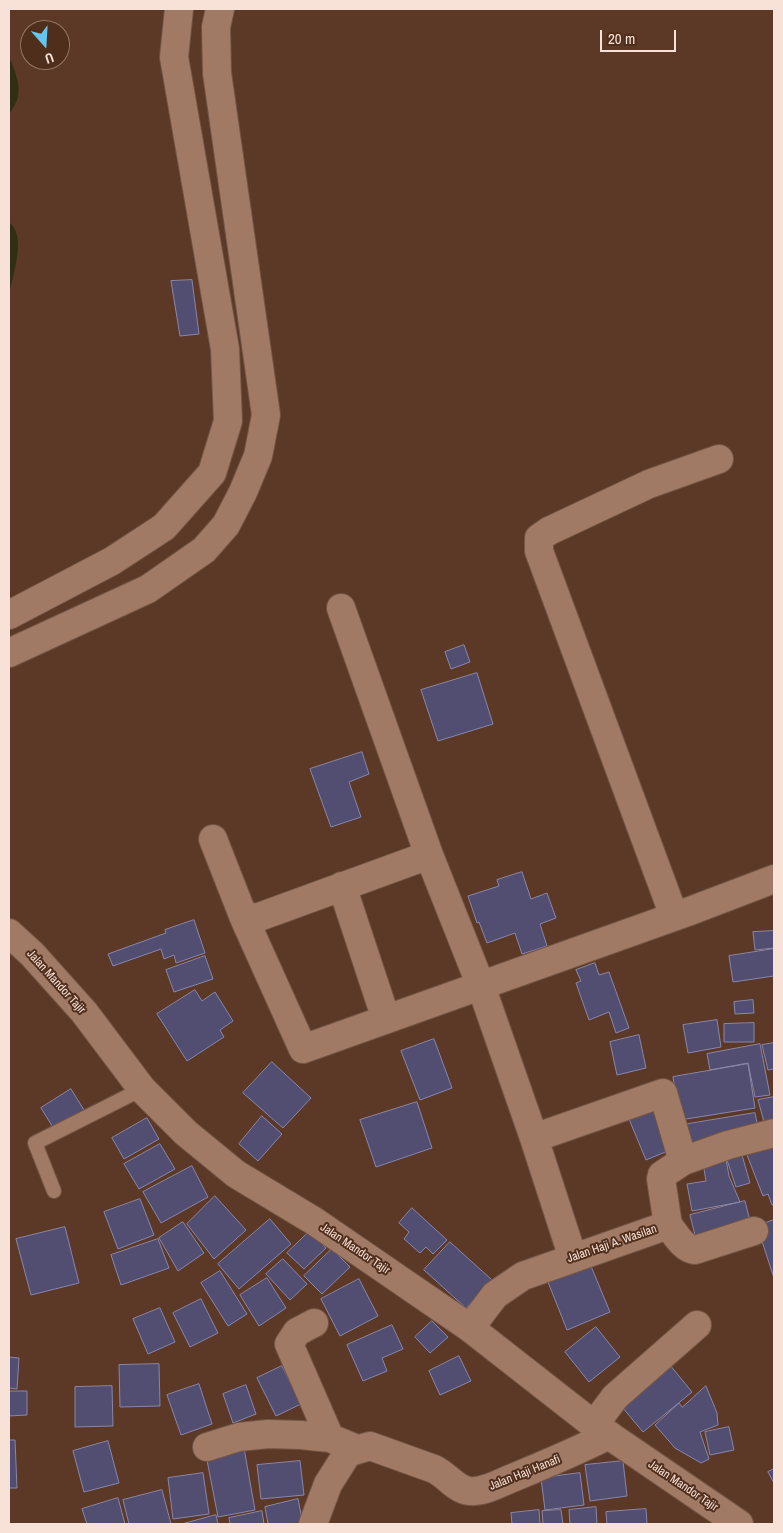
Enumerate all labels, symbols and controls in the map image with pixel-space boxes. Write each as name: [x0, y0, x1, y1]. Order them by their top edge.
north arrow: [20, 20, 70, 70]
scale bar: [603, 20, 679, 52]
text: 20 m: [608, 28, 635, 49]
text: U: [43, 48, 56, 68]
street label: Jalan Mandor Tajir: [24, 947, 88, 1017]
street label: Jalan Mandor Tajir: [317, 1220, 393, 1278]
street label: Jalan Haji A. Wasilan: [565, 1222, 659, 1266]
street label: Jalan Haji Hanafi: [487, 1452, 563, 1494]
street label: Jalan Mandor Tajir: [645, 1457, 721, 1515]

